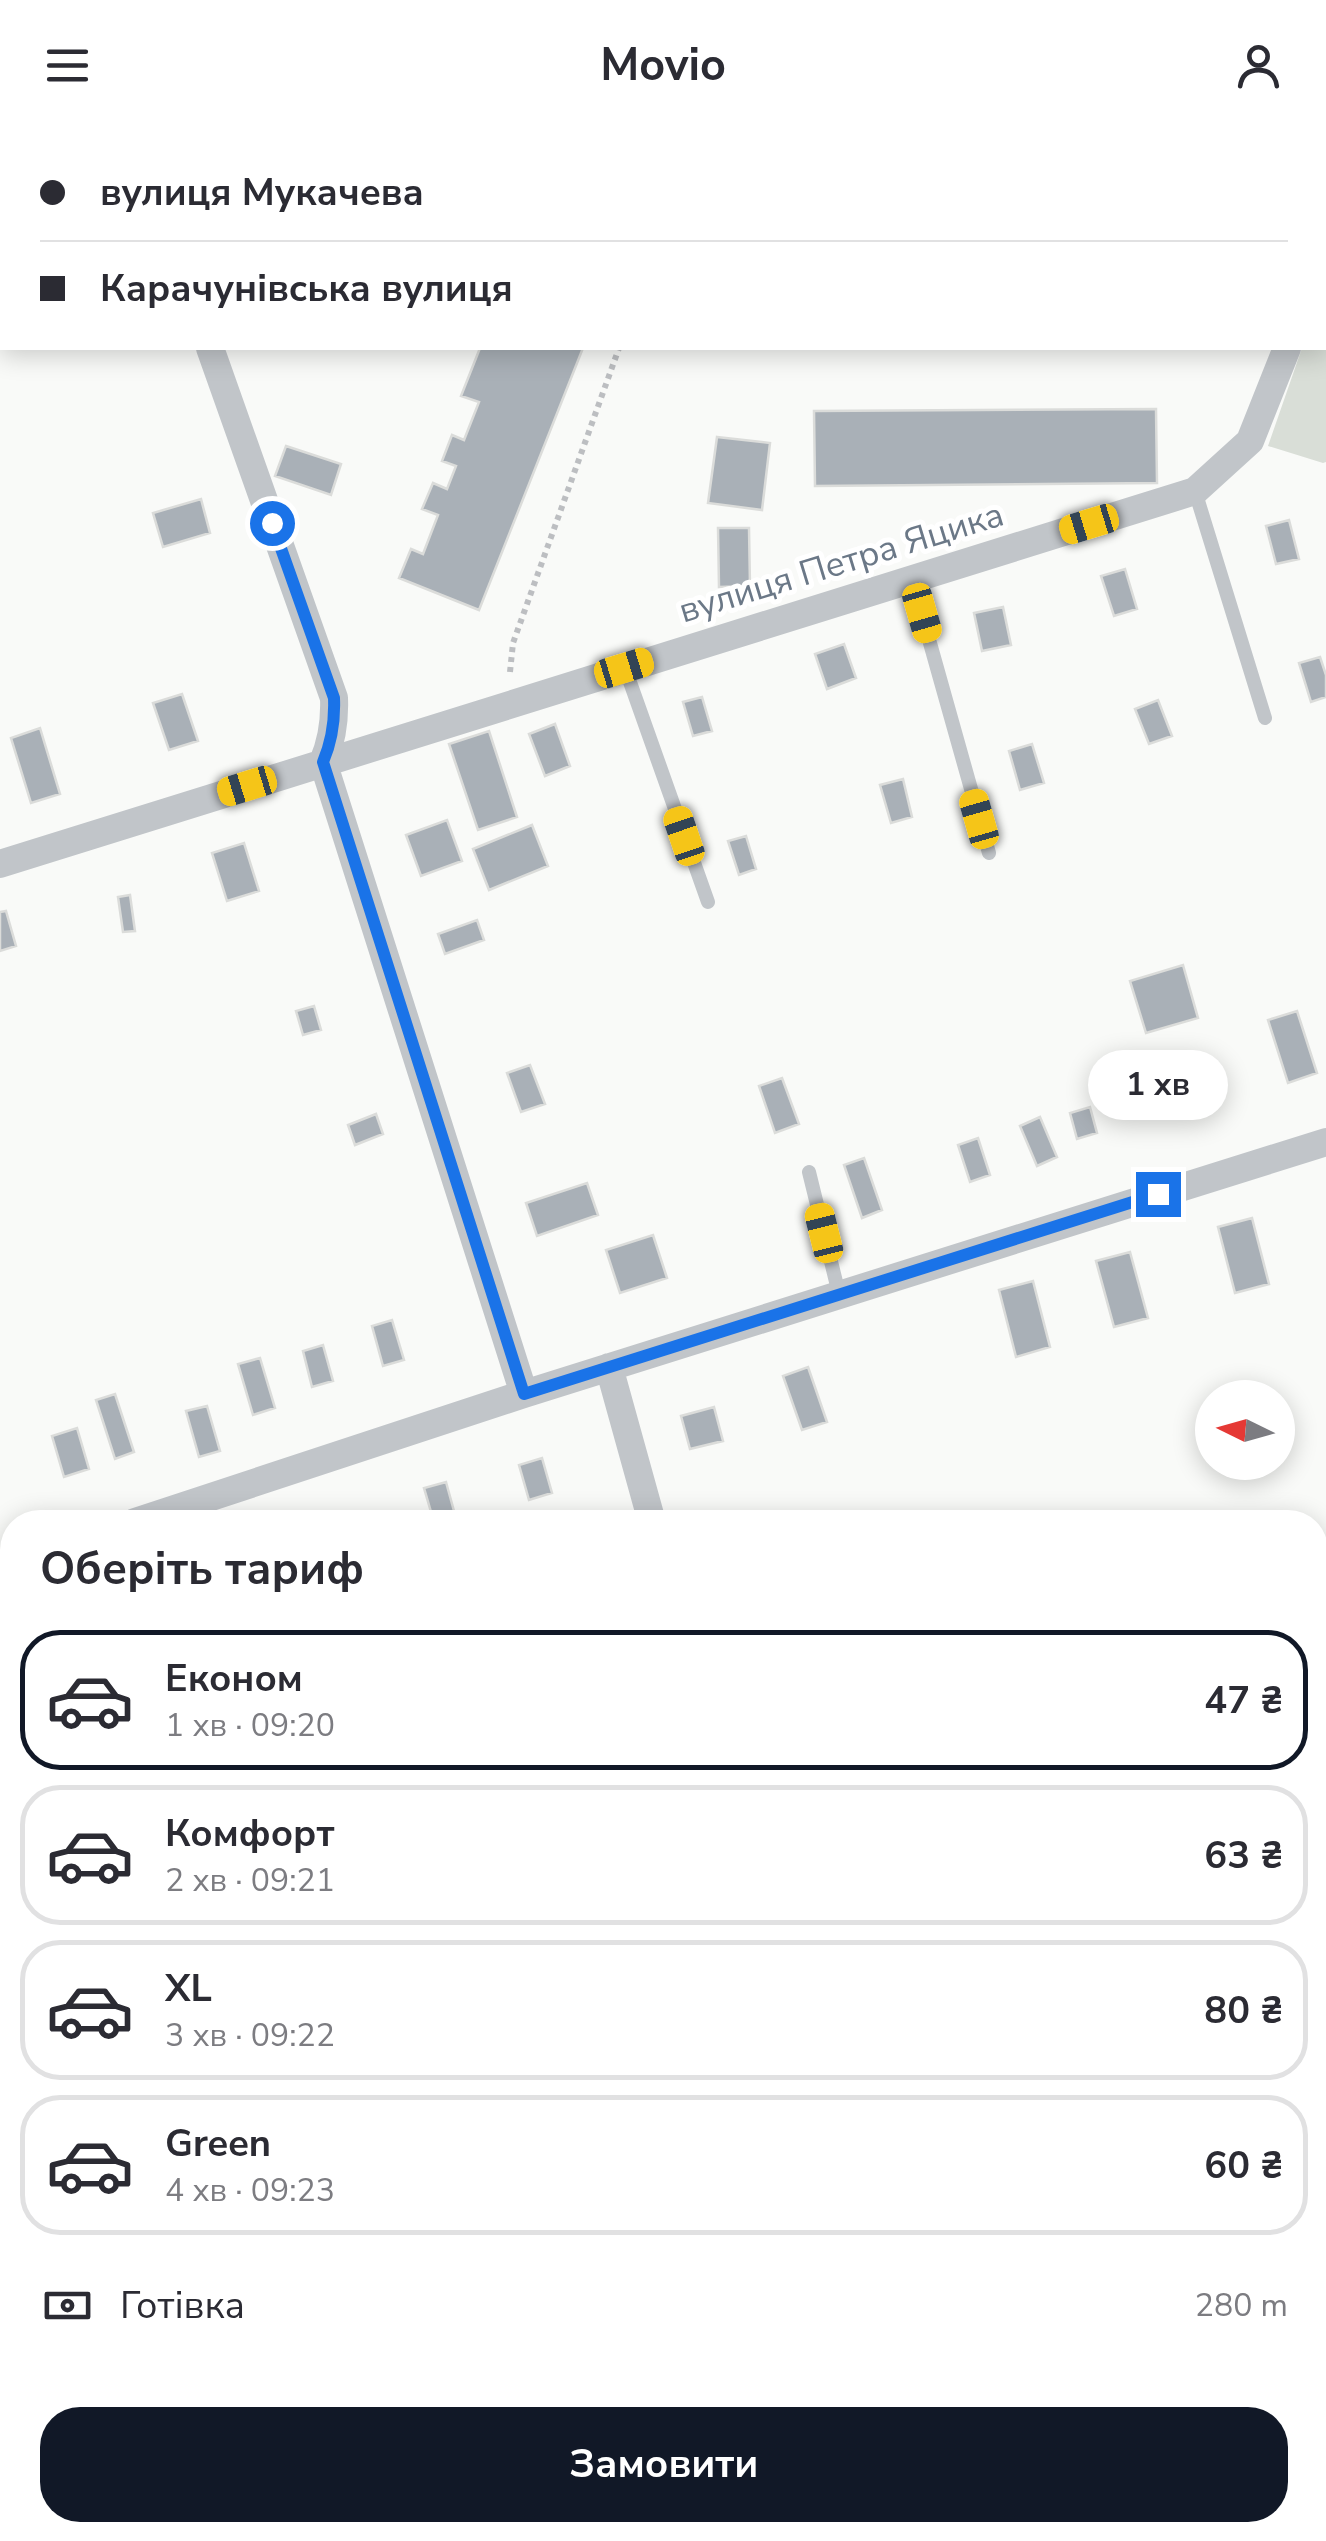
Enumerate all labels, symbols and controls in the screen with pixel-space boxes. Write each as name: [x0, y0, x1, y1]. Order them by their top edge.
text: Movio: [600, 35, 726, 96]
icon: menu: [40, 38, 95, 93]
icon: person: [1231, 38, 1286, 93]
text: вулиця Мукачева: [100, 167, 424, 218]
text: Карачунівська вулиця: [100, 263, 513, 314]
street label: вулиця Петра Яцика: [673, 491, 1009, 634]
route start: [250, 501, 295, 546]
car: [1056, 501, 1122, 547]
car: [899, 580, 945, 646]
car: [591, 645, 657, 691]
car: [214, 763, 280, 809]
car: [956, 786, 1002, 852]
car: [660, 803, 708, 869]
callout: 1 хв: [1088, 1049, 1228, 1119]
text: 1 хв: [1126, 1063, 1190, 1106]
route end: [1136, 1172, 1181, 1217]
car: [802, 1200, 846, 1266]
north arrow: [1195, 1380, 1295, 1480]
map controls: [1195, 1380, 1295, 1480]
text: Оберіть тариф: [40, 1539, 364, 1600]
text: Економ: [165, 1653, 303, 1704]
icon: car: [45, 1655, 135, 1745]
text: 47 ₴: [1204, 1675, 1283, 1726]
text: 1 хв · 09:20: [165, 1704, 335, 1747]
text: Комфорт: [165, 1808, 334, 1859]
icon: car: [45, 1810, 135, 1900]
text: 63 ₴: [1204, 1830, 1283, 1881]
text: 2 хв · 09:21: [165, 1859, 335, 1902]
text: XL: [165, 1963, 212, 2014]
icon: car: [45, 1965, 135, 2055]
text: 80 ₴: [1204, 1985, 1283, 2036]
text: 3 хв · 09:22: [165, 2014, 335, 2057]
text: Green: [165, 2118, 271, 2169]
icon: car: [45, 2120, 135, 2210]
text: 60 ₴: [1204, 2140, 1283, 2191]
text: 4 хв · 09:23: [165, 2169, 335, 2212]
icon: cash: [40, 2278, 95, 2333]
text: Готівка: [120, 2280, 245, 2331]
text: 280 m: [1195, 2284, 1288, 2327]
button: Замовити: [40, 2407, 1288, 2522]

